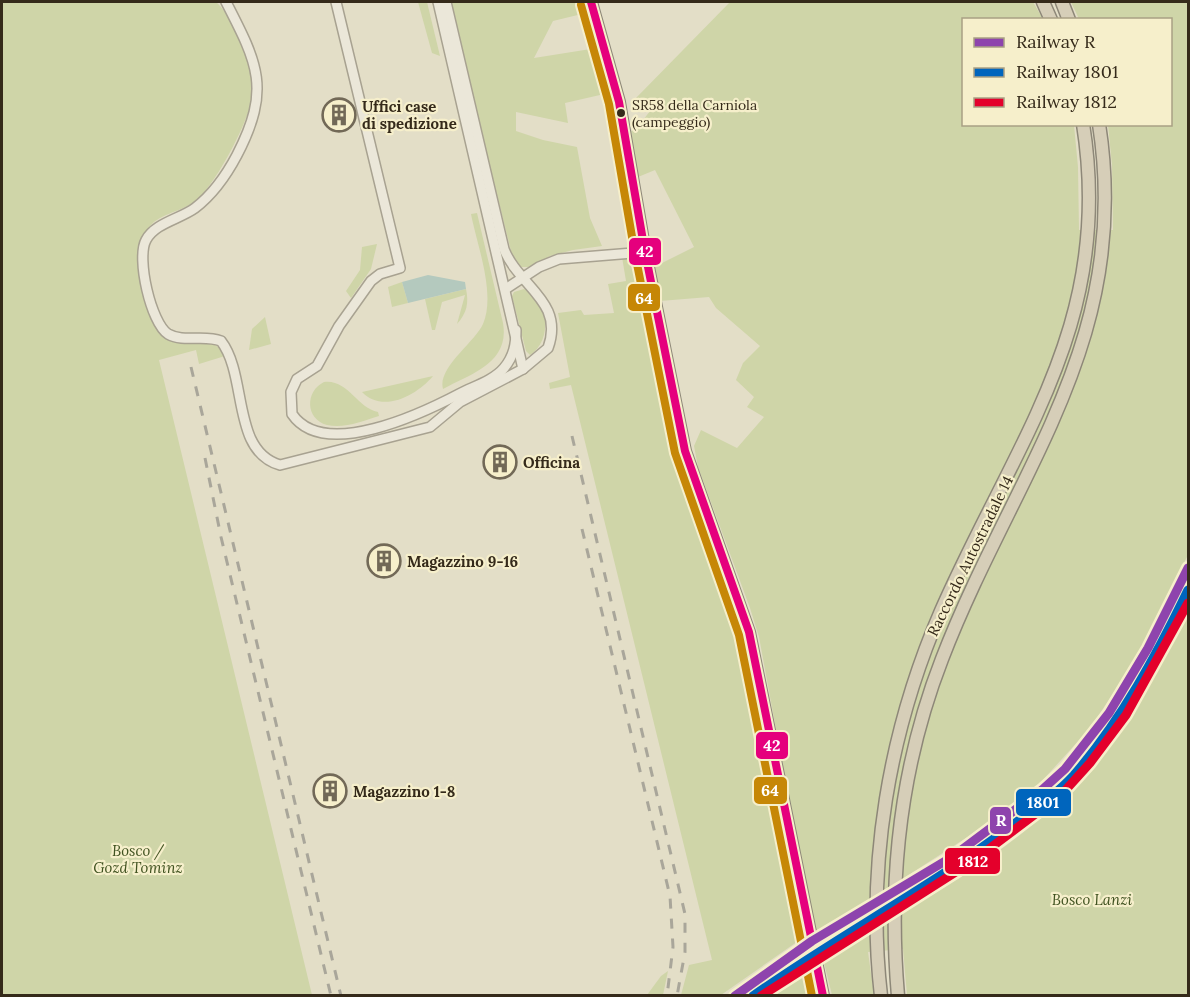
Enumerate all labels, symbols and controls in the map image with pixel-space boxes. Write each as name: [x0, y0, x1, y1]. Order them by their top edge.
legend: [962, 18, 1172, 126]
text: Railway R: [1016, 30, 1096, 53]
text: Railway 1801: [1016, 60, 1118, 83]
text: Railway 1812: [1016, 90, 1117, 113]
place label: SR58 della Carniola (campeggio): [632, 96, 757, 131]
building icon: Uffici case di spedizione: [321, 97, 357, 133]
place label: Uffici case di spedizione: [362, 97, 457, 133]
marker: SR58 della Carniola (campeggio): [615, 107, 627, 119]
line badge: 42: [628, 237, 662, 266]
text: 42: [636, 241, 654, 261]
line badge: 64: [627, 283, 661, 312]
text: 64: [635, 288, 653, 308]
building icon: Officina: [482, 444, 518, 480]
place label: Officina: [523, 453, 580, 472]
street label: Raccordo Autostradale 14: [923, 473, 1017, 639]
building icon: Magazzino 9-16: [366, 543, 402, 579]
place label: Magazzino 9-16: [407, 552, 518, 571]
line badge: 42: [755, 731, 789, 760]
text: 42: [763, 735, 781, 755]
building icon: Magazzino 1-8: [312, 773, 348, 809]
line badge: 64: [753, 776, 788, 805]
text: 64: [761, 780, 779, 800]
place label: Magazzino 1-8: [353, 782, 455, 801]
line badge: 1801: [1015, 788, 1072, 817]
text: 1801: [1027, 792, 1059, 812]
line badge: R: [989, 806, 1012, 835]
text: R: [996, 810, 1007, 830]
park label: Bosco / Gozd Tominz: [93, 841, 183, 877]
line badge: 1812: [944, 847, 1001, 875]
text: 1812: [958, 851, 988, 871]
park label: Bosco Lanzi: [1052, 890, 1132, 909]

